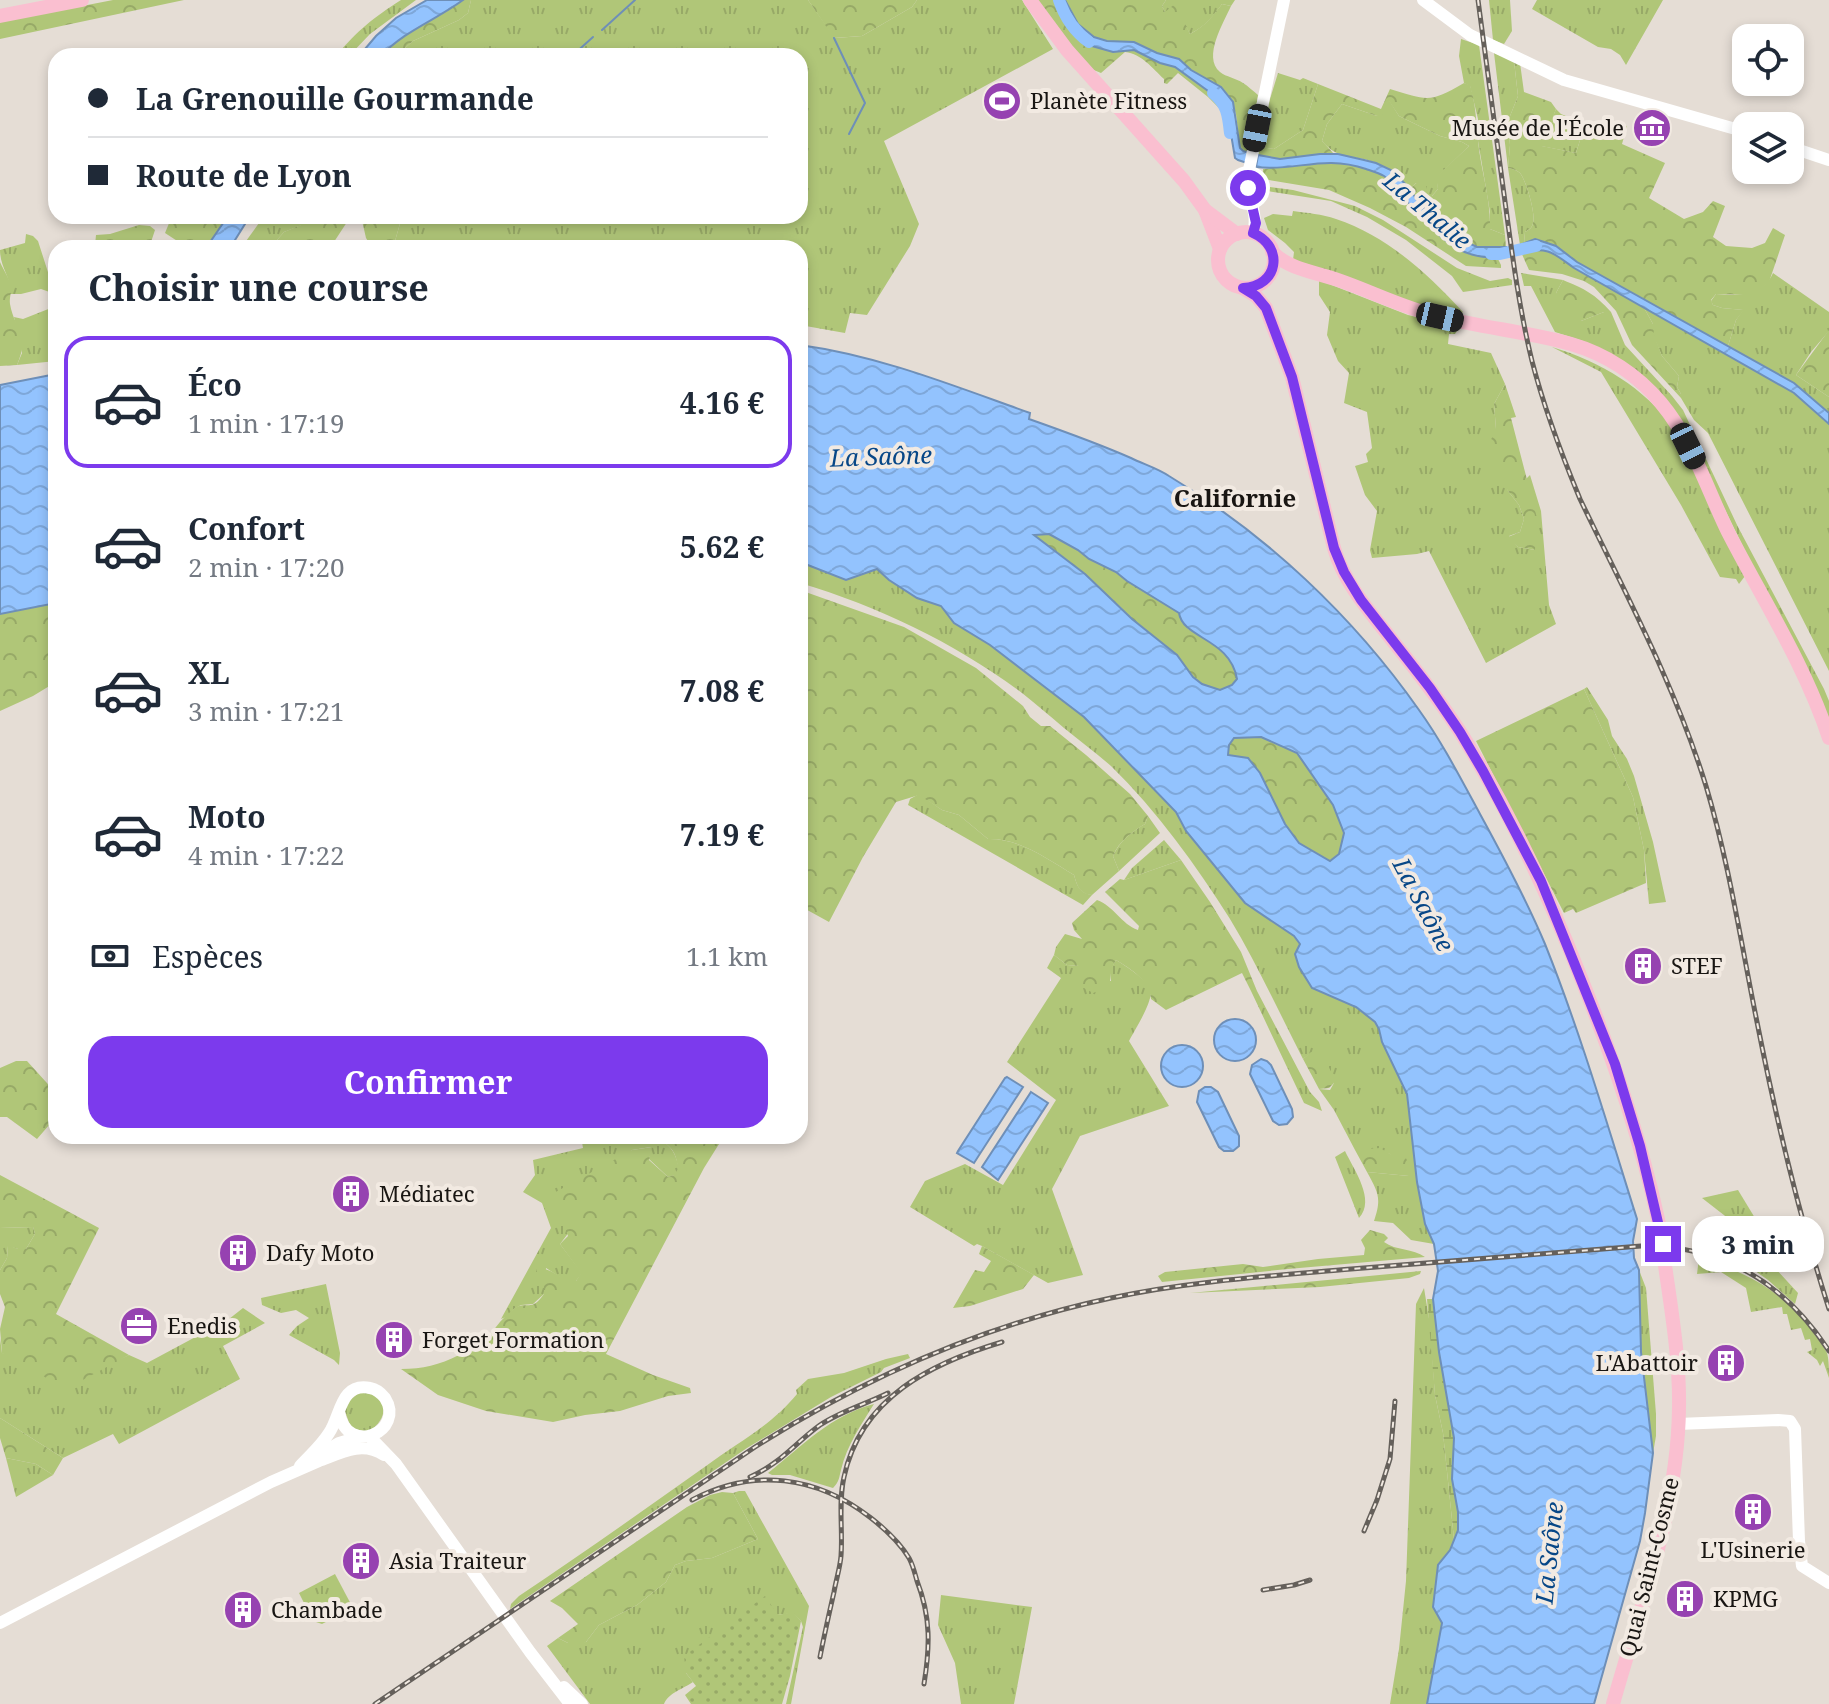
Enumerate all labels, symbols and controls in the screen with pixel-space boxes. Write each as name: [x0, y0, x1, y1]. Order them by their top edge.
map controls: [1732, 24, 1804, 184]
button: locate: [1732, 24, 1804, 96]
text: La Grenouille Gourmande: [136, 78, 534, 119]
sports icon: Planète Fitness: [981, 80, 1023, 122]
place label: Planète Fitness: [1030, 85, 1187, 115]
car: [1241, 102, 1273, 154]
museum icon: Musée de l'École: [1631, 107, 1673, 149]
place label: Musée de l'École: [1452, 112, 1624, 142]
button: layers: [1732, 112, 1804, 184]
text: Route de Lyon: [136, 155, 352, 196]
water label: La Thalie: [1377, 163, 1479, 256]
route start: [1230, 170, 1266, 206]
text: Choisir une course: [88, 263, 429, 312]
car: [1414, 300, 1466, 334]
text: Éco: [188, 364, 242, 405]
icon: car: [92, 366, 164, 438]
text: 4.16 €: [680, 382, 764, 423]
text: 1 min · 17:19: [188, 405, 345, 441]
car: [1667, 419, 1709, 473]
water label: La Saône: [828, 437, 933, 474]
district label: Californie: [1174, 481, 1296, 514]
text: Confort: [188, 508, 305, 549]
icon: car: [92, 510, 164, 582]
text: 5.62 €: [680, 526, 764, 567]
text: 2 min · 17:20: [188, 549, 345, 585]
text: XL: [188, 652, 230, 693]
icon: car: [92, 654, 164, 726]
text: 7.08 €: [680, 670, 764, 711]
text: 3 min · 17:21: [188, 693, 345, 729]
text: Moto: [188, 796, 266, 837]
icon: car: [92, 798, 164, 870]
text: 7.19 €: [680, 814, 764, 855]
text: 4 min · 17:22: [188, 837, 345, 873]
water label: La Saône: [1385, 851, 1463, 957]
icon: cash: [88, 934, 132, 978]
text: Espèces: [152, 936, 263, 977]
text: 1.1 km: [686, 938, 768, 974]
building icon: STEF: [1622, 945, 1664, 987]
place label: STEF: [1671, 950, 1723, 980]
button: Confirmer: [88, 1036, 768, 1128]
building icon: Médiatec: [330, 1173, 372, 1215]
place label: Médiatec: [379, 1178, 475, 1208]
callout: 3 min: [1691, 1216, 1823, 1272]
route end: [1645, 1226, 1681, 1262]
text: 3 min: [1721, 1226, 1795, 1262]
building icon: Dafy Moto: [217, 1232, 259, 1274]
place label: Dafy Moto: [266, 1237, 374, 1267]
office icon: Enedis: [118, 1305, 160, 1347]
place label: Enedis: [167, 1310, 237, 1340]
building icon: Forget Formation: [373, 1319, 415, 1361]
place label: Forget Formation: [422, 1324, 604, 1354]
building icon: L'Abattoir: [1705, 1342, 1747, 1384]
place label: L'Abattoir: [1596, 1347, 1699, 1377]
street label: Quai Saint-Cosme: [1611, 1474, 1685, 1660]
building icon: L'Usinerie: [1732, 1491, 1774, 1533]
water label: La Saône: [1527, 1500, 1570, 1606]
place label: L'Usinerie: [1700, 1534, 1806, 1564]
building icon: Asia Traiteur: [340, 1540, 382, 1582]
place label: Asia Traiteur: [389, 1545, 527, 1575]
building icon: KPMG: [1664, 1578, 1706, 1620]
place label: KPMG: [1713, 1583, 1778, 1613]
building icon: Chambade: [222, 1589, 264, 1631]
place label: Chambade: [271, 1594, 383, 1624]

